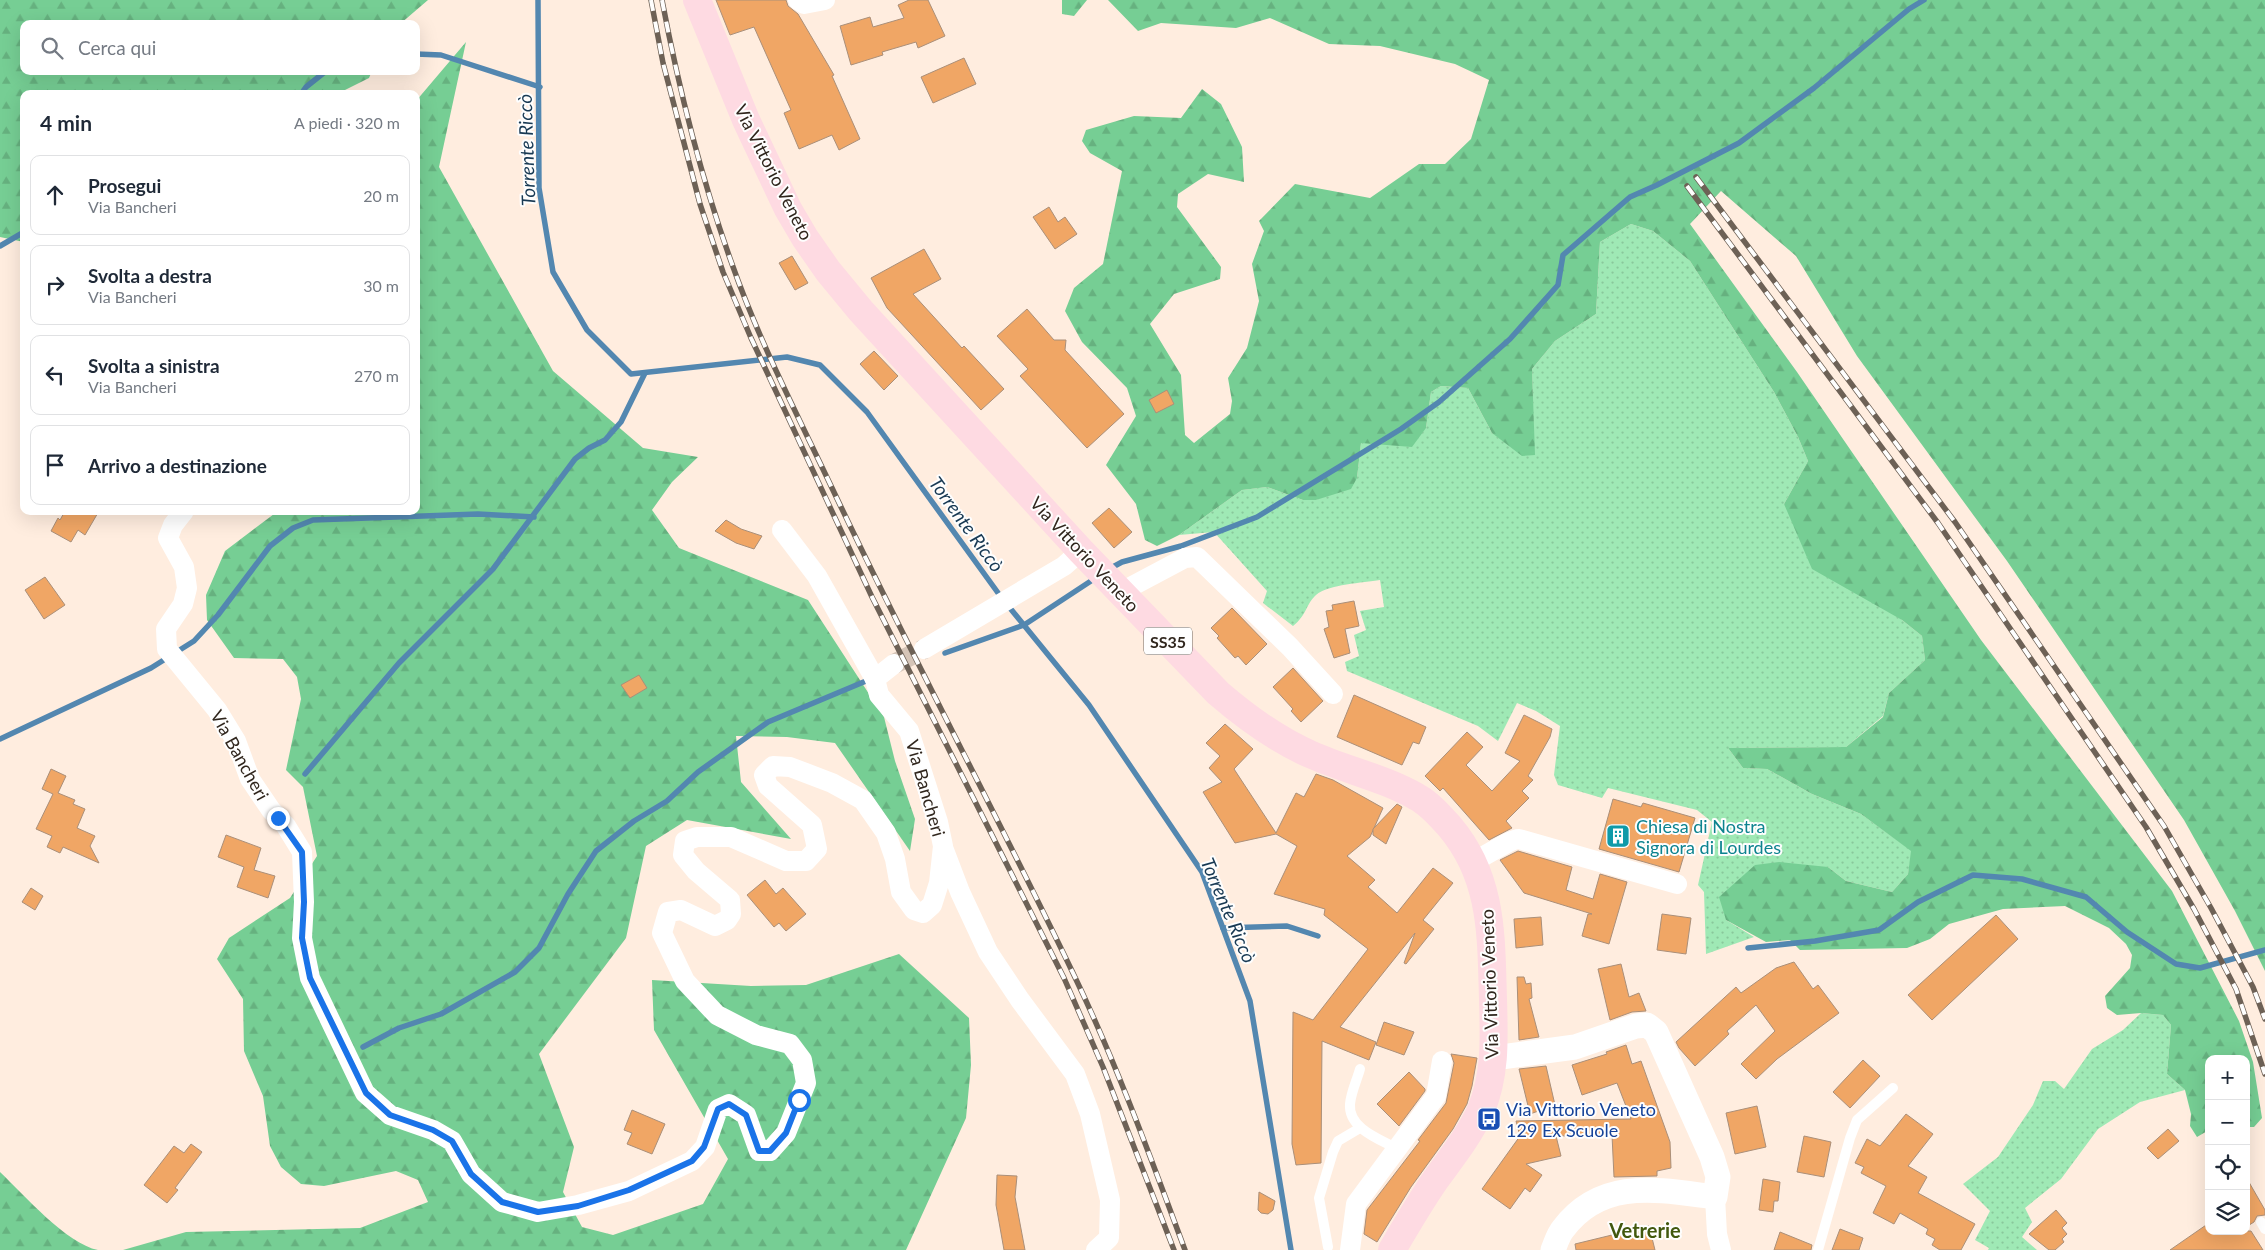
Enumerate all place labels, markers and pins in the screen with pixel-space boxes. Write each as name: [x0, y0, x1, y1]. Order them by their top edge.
place label: Chiesa di Nostra Signora di Lourdes: [1636, 815, 1781, 858]
building icon: Chiesa di Nostra Signora di Lourdes: [1605, 823, 1631, 849]
place label: Via Vittorio Veneto 129 Ex Scuole: [1506, 1098, 1656, 1141]
bus stop icon: Via Vittorio Veneto 129 Ex Scuole: [1476, 1106, 1502, 1132]

